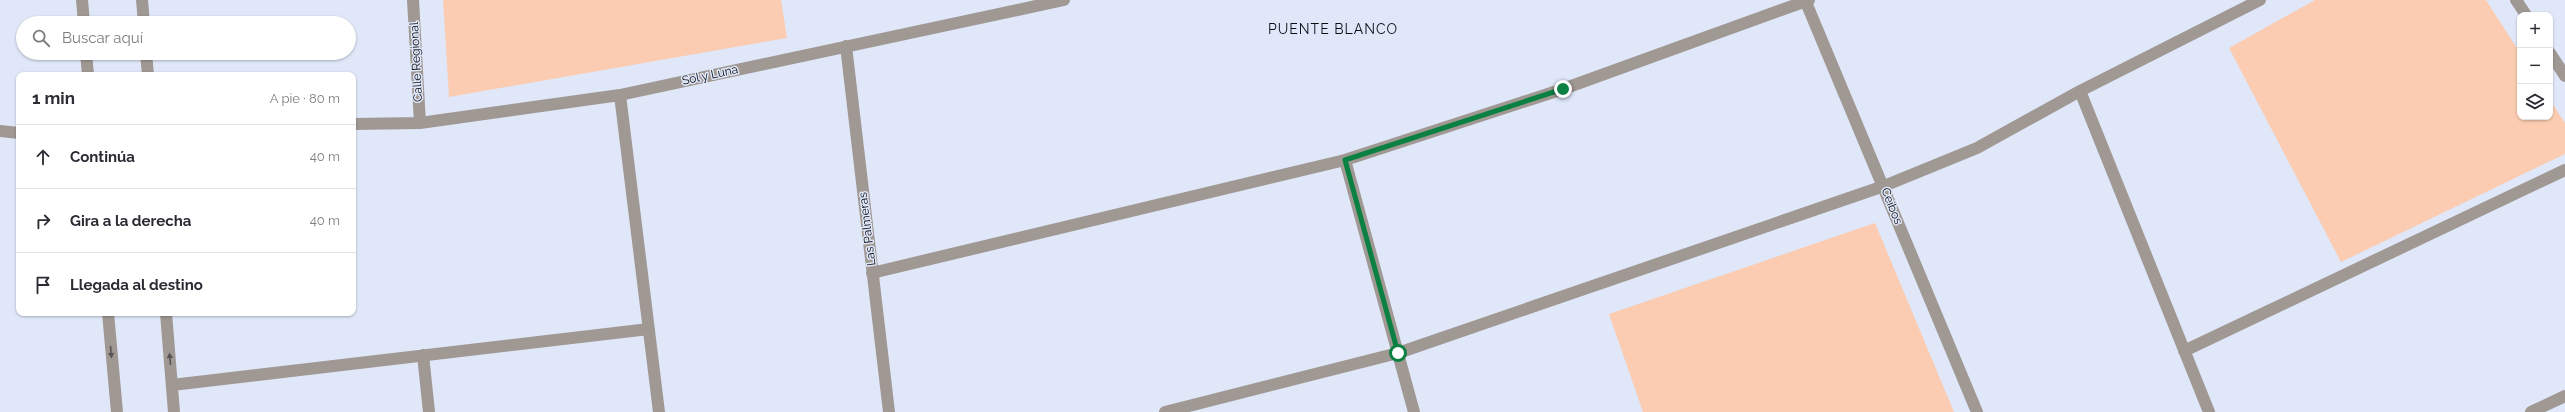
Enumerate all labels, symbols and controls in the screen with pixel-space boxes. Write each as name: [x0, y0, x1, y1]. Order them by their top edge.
map controls: [2517, 12, 2553, 120]
button: +: [2517, 12, 2553, 48]
search box: [16, 16, 356, 60]
street label: Calle Regional: [407, 21, 425, 102]
district label: PUENTE BLANCO: [1268, 21, 1398, 37]
icon: search: [30, 27, 52, 49]
text: Buscar aquí: [62, 29, 143, 47]
button: −: [2517, 48, 2553, 84]
street label: Sol y Luna: [681, 62, 739, 88]
route end: [1554, 80, 1572, 98]
button: layers: [2517, 84, 2553, 120]
text: 1 min: [32, 88, 75, 108]
text: A pie · 80 m: [270, 91, 340, 106]
icon: ahead: [32, 146, 54, 168]
text: Continúa: [70, 148, 135, 166]
text: 40 m: [310, 149, 340, 164]
street label: Ceibos: [1878, 186, 1906, 227]
street label: Las Palmeras: [856, 191, 878, 267]
icon: right: [32, 210, 54, 232]
text: Gira a la derecha: [70, 212, 191, 230]
text: 40 m: [310, 213, 340, 228]
icon: arrive: [32, 274, 54, 296]
text: Llegada al destino: [70, 276, 203, 294]
route start: [1389, 344, 1407, 362]
one-way arrow: [108, 346, 115, 358]
one-way arrow: [167, 353, 174, 365]

